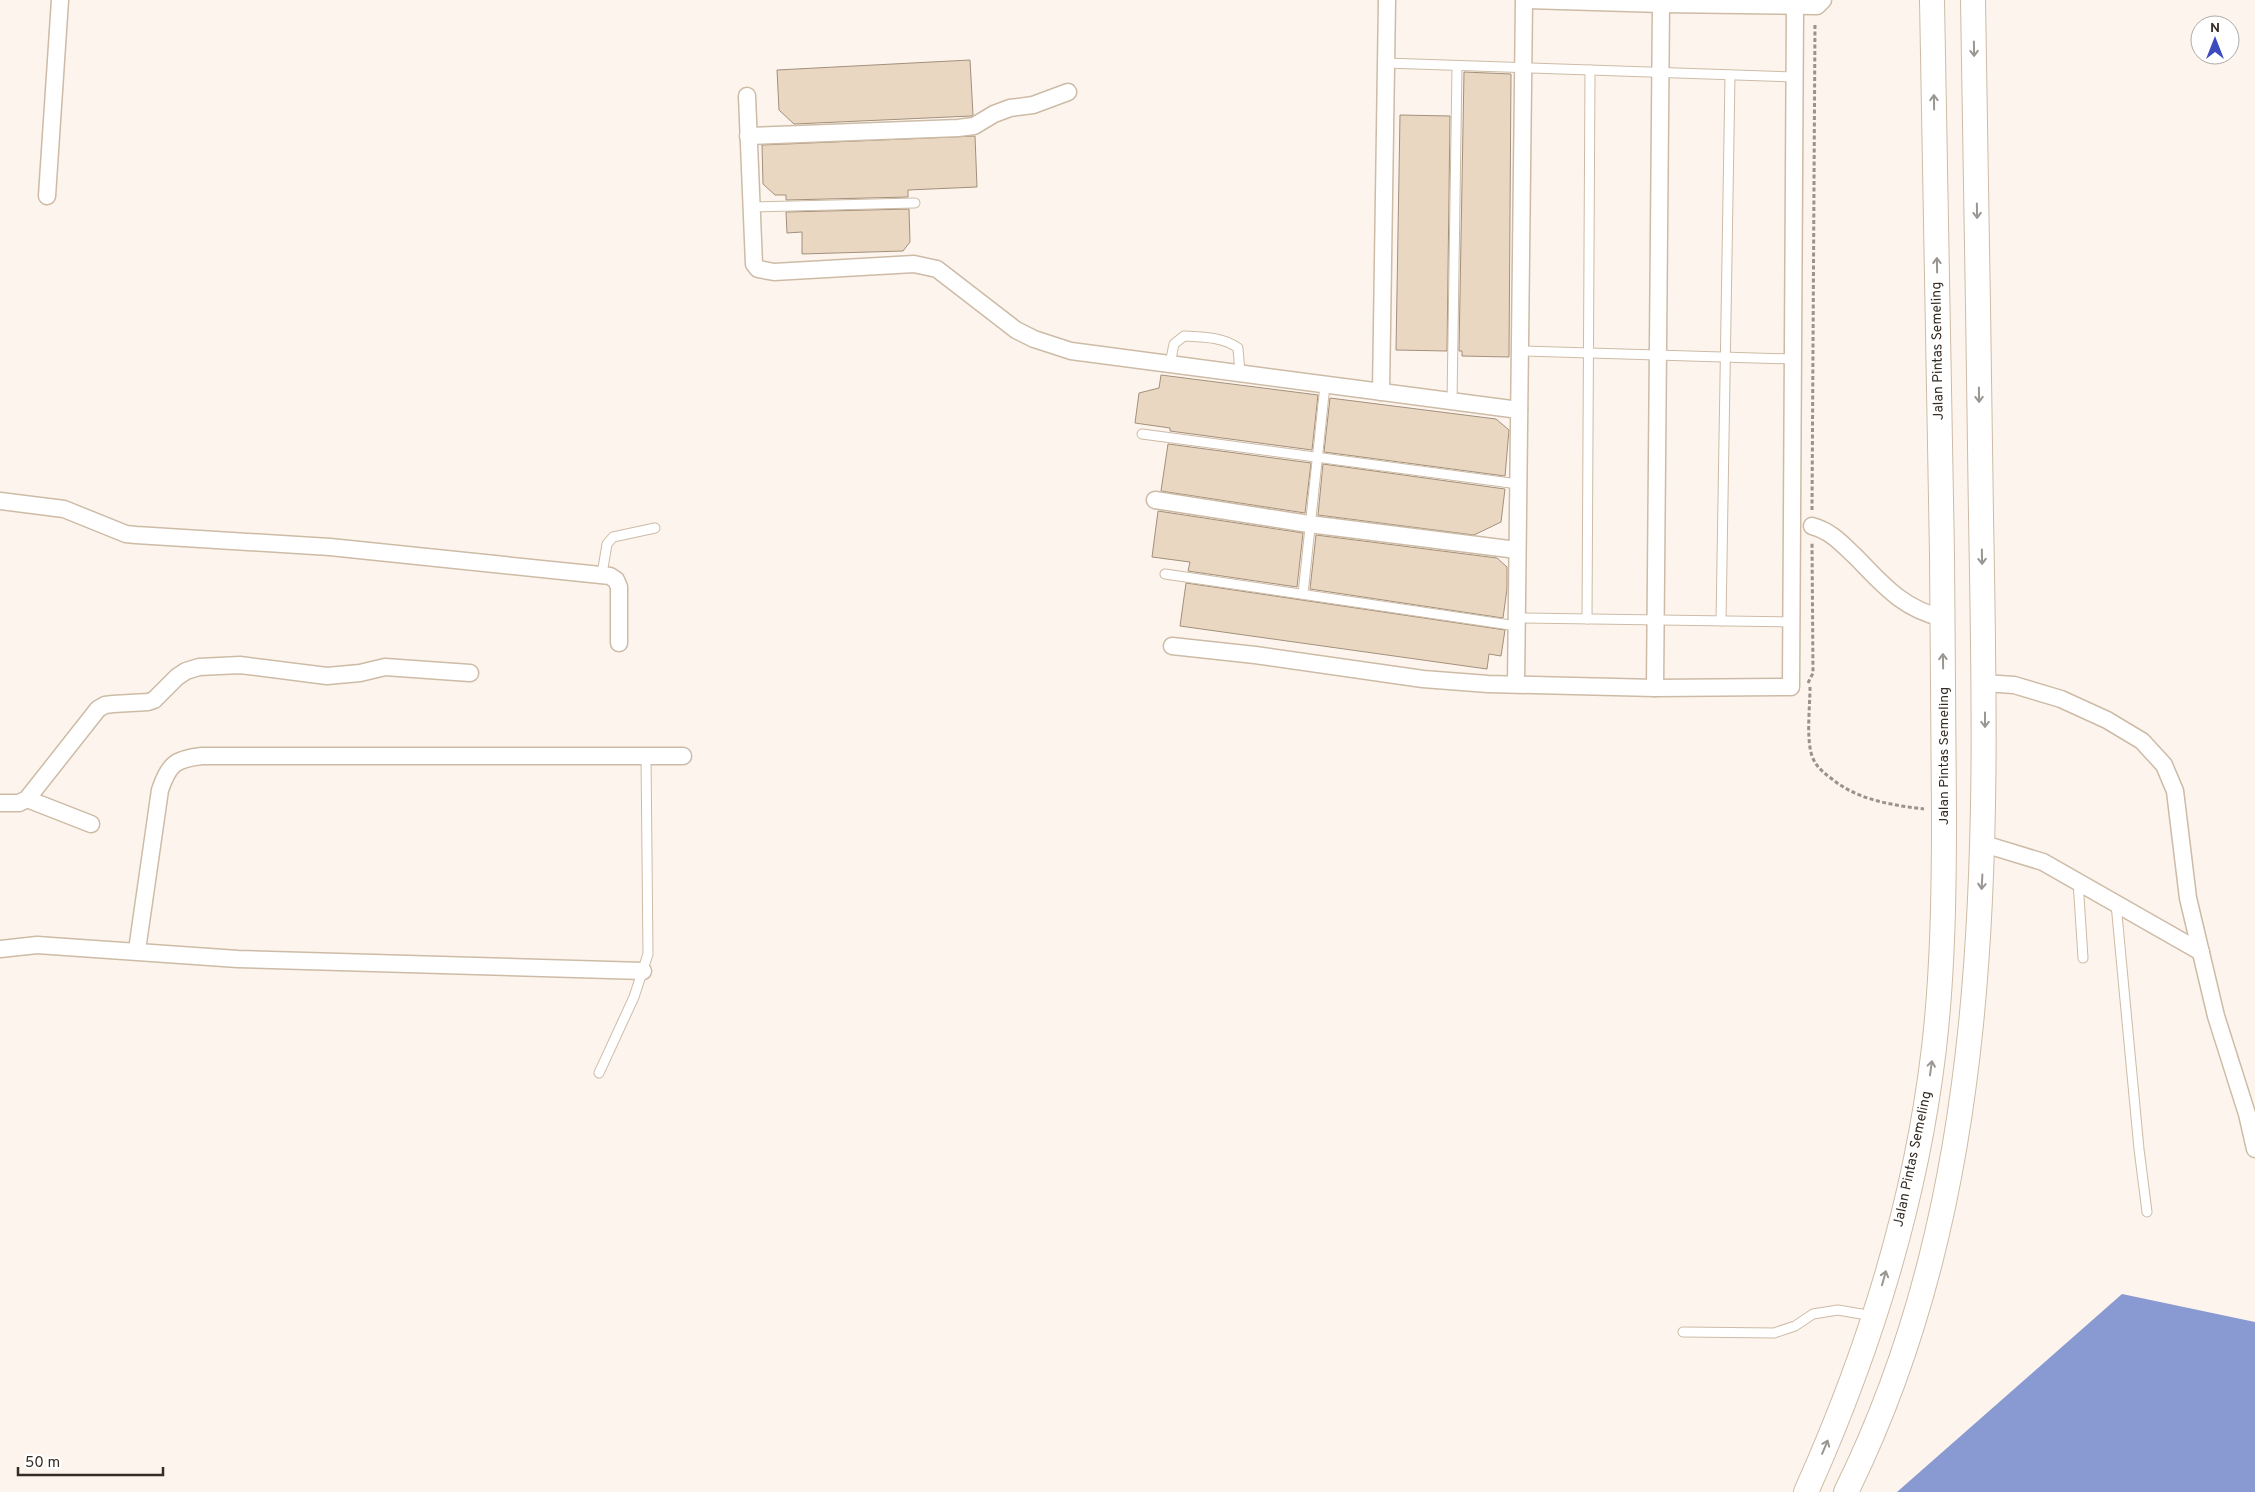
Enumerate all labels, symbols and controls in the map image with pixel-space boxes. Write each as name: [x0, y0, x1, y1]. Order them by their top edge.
north arrow: [2190, 15, 2240, 65]
text: N: [2210, 20, 2220, 37]
one-way arrow: [1969, 40, 1979, 56]
one-way arrow: [1929, 94, 1939, 110]
one-way arrow: [1972, 203, 1981, 219]
one-way arrow: [1932, 257, 1942, 273]
street label: Jalan Pintas Semeling: [1928, 282, 1948, 420]
one-way arrow: [1974, 386, 1984, 403]
one-way arrow: [1977, 549, 1987, 565]
one-way arrow: [1939, 653, 1948, 669]
street label: Jalan Pintas Semeling: [1936, 687, 1953, 825]
one-way arrow: [1980, 712, 1989, 728]
one-way arrow: [1977, 874, 1986, 890]
one-way arrow: [1926, 1060, 1936, 1076]
street label: Jalan Pintas Semeling: [1890, 1090, 1936, 1228]
one-way arrow: [1880, 1270, 1890, 1286]
one-way arrow: [1822, 1440, 1831, 1455]
scale bar: [18, 1444, 162, 1476]
text: 50 m: [25, 1454, 60, 1473]

